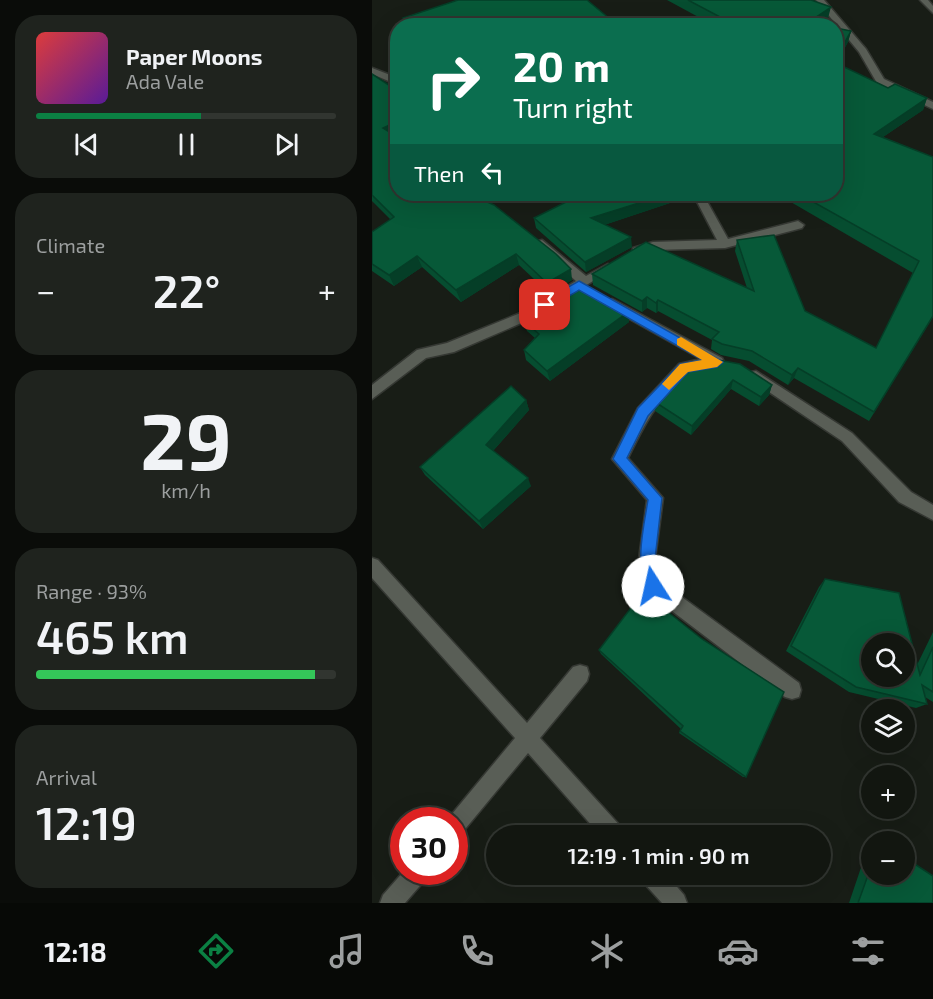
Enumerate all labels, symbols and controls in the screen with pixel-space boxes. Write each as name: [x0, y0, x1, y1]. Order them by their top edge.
text: 20 m: [513, 40, 610, 90]
icon: right: [414, 42, 492, 120]
text: Paper Moons: [126, 43, 262, 69]
text: Ada Vale: [126, 69, 204, 93]
text: Turn right: [513, 91, 633, 123]
icon: previous: [70, 128, 103, 161]
icon: pause: [170, 128, 203, 161]
icon: next: [270, 128, 303, 161]
icon: left: [476, 156, 509, 189]
text: Then: [414, 160, 464, 186]
text: Climate: [36, 233, 105, 257]
text: 22°: [153, 263, 220, 317]
text: −: [36, 270, 55, 310]
text: +: [318, 270, 336, 310]
pin: [519, 279, 570, 330]
icon: arrive: [528, 288, 561, 321]
text: 29: [140, 392, 232, 486]
text: km/h: [161, 478, 211, 502]
position arrow: [621, 554, 685, 618]
text: Range · 93%: [36, 579, 147, 603]
text: 465 km: [36, 609, 189, 663]
map controls: [861, 633, 915, 885]
button: search: [861, 633, 915, 687]
button: layers: [861, 699, 915, 753]
text: Arrival: [36, 765, 97, 789]
button: +: [861, 765, 915, 819]
text: 12:19: [36, 795, 137, 849]
speed limit sign: 30: [390, 807, 468, 885]
button: −: [861, 831, 915, 885]
text: 12:19 · 1 min · 90 m: [567, 842, 750, 868]
icon: directions: [195, 930, 237, 972]
icon: music: [326, 930, 368, 972]
icon: phone: [456, 930, 498, 972]
icon: climate: [586, 930, 628, 972]
icon: car: [717, 930, 759, 972]
icon: filters: [847, 930, 889, 972]
text: 12:18: [44, 935, 107, 967]

